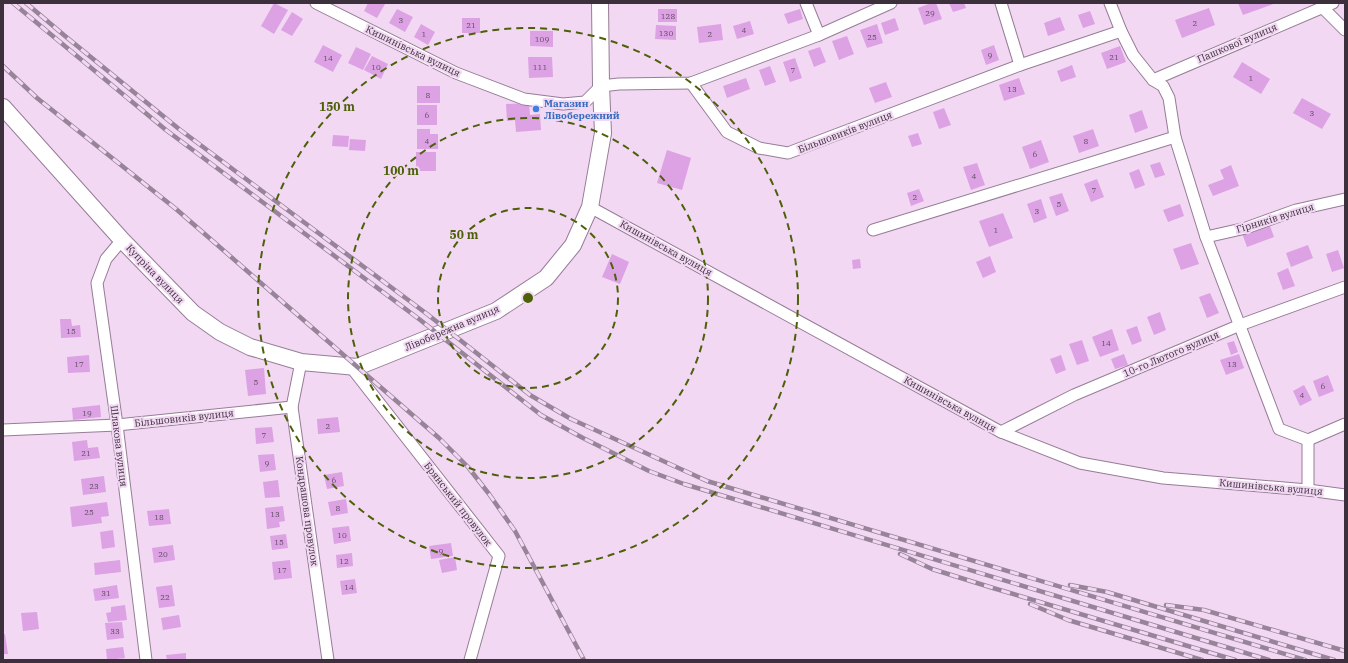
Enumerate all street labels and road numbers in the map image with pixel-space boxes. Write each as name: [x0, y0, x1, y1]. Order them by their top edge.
street label: Пашкової вулиця: [1195, 20, 1279, 66]
street label: Кишинівська вулиця: [363, 22, 463, 80]
street label: Більшовиків вулиця: [796, 108, 894, 156]
street label: Гірників вулиця: [1235, 200, 1316, 236]
street label: Кишинівська вулиця: [617, 217, 715, 279]
street label: Купріна вулиця: [123, 242, 187, 307]
street label: Лівобережна вулиця: [403, 302, 502, 354]
street label: 10-го Лютого вулиця: [1121, 328, 1221, 380]
street label: Кишинівська вулиця: [901, 373, 999, 435]
street label: Шлакова вулиця: [108, 405, 130, 488]
street label: Більшовиків вулиця: [134, 406, 235, 430]
street label: Кондрашова провулок: [293, 455, 321, 567]
street label: Брянський провулок: [421, 459, 495, 549]
street label: Кишинівська вулиця: [1219, 476, 1324, 498]

